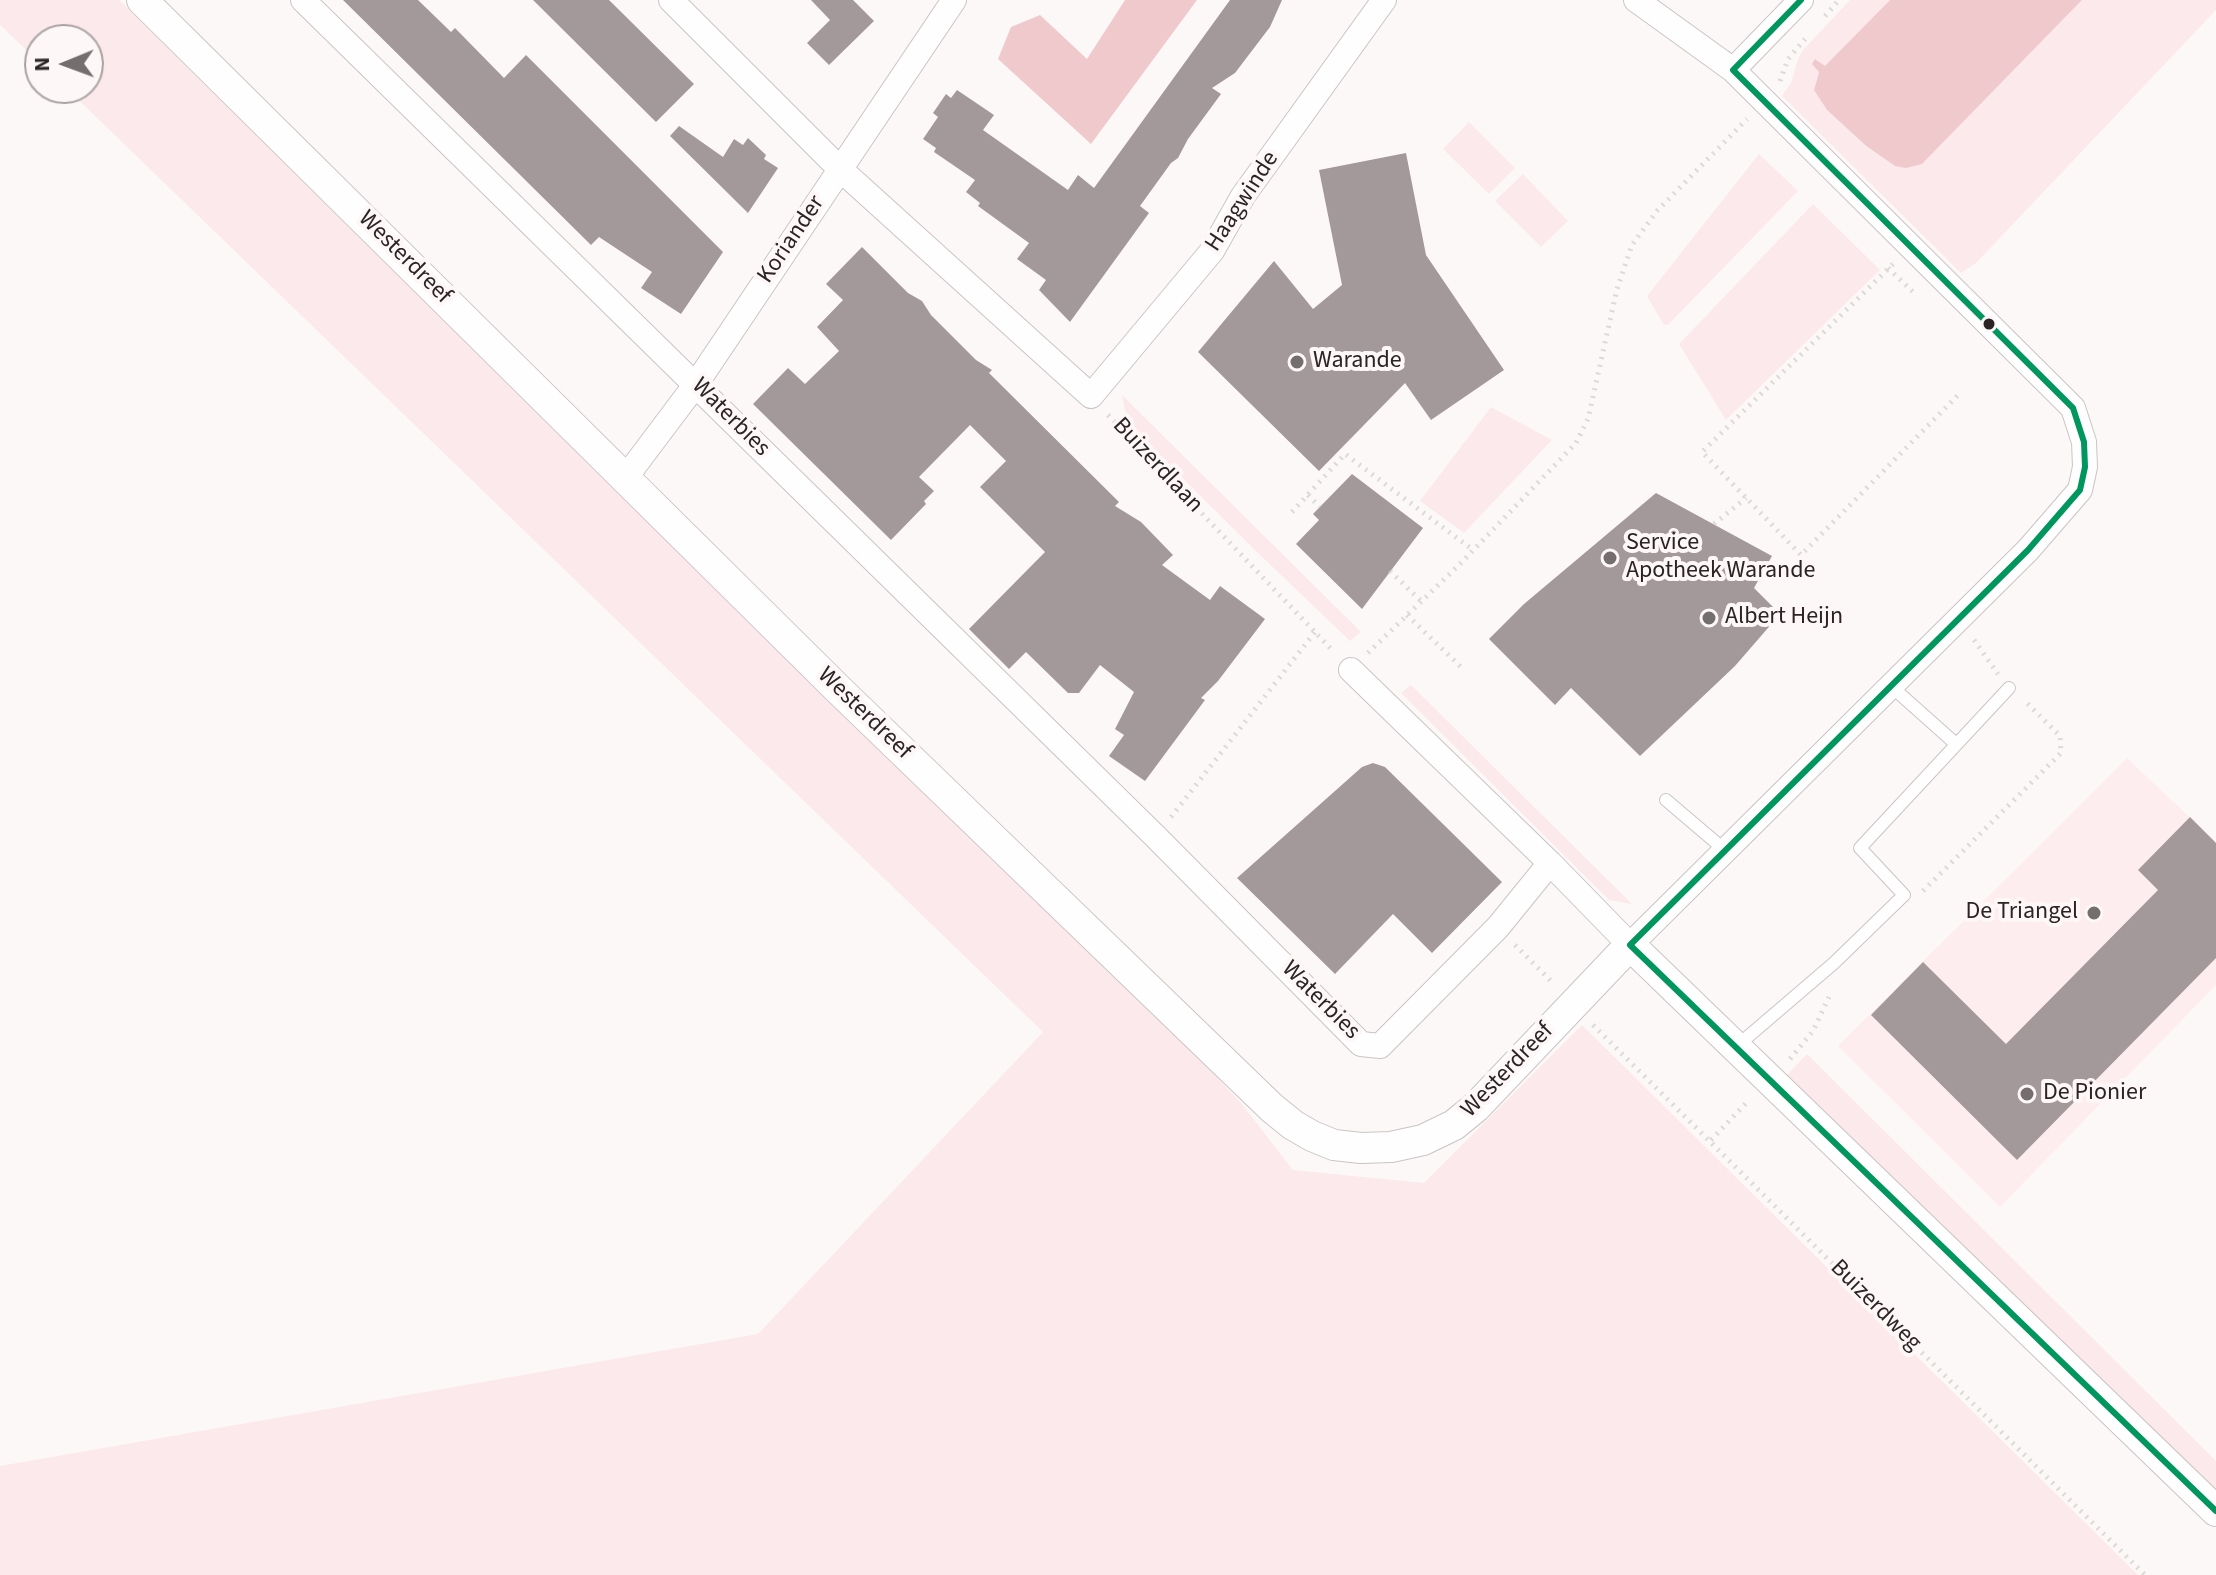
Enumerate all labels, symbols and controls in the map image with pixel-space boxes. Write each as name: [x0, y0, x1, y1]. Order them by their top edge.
north arrow: [24, 24, 104, 104]
text: N: [26, 57, 58, 72]
street label: Haagwinde: [1200, 147, 1286, 257]
street label: Koriander: [752, 191, 832, 289]
street label: Westerdreef: [351, 205, 457, 311]
unlabelled marker: [1981, 316, 1997, 332]
place label: Warande: [1313, 348, 1402, 376]
marker: Warande: [1288, 353, 1306, 371]
street label: Waterbies: [685, 373, 775, 463]
street label: Buizerdlaan: [1106, 412, 1208, 520]
place label: Service Apotheek Warande: [1626, 530, 1815, 586]
marker: Service Apotheek Warande: [1601, 549, 1619, 567]
place label: Albert Heijn: [1725, 604, 1843, 632]
marker: Albert Heijn: [1700, 609, 1718, 627]
street label: Westerdreef: [811, 662, 917, 766]
place label: De Triangel: [1966, 899, 2078, 927]
marker: De Triangel: [2085, 904, 2103, 922]
street label: Waterbies: [1275, 956, 1365, 1046]
street label: Westerdreef: [1456, 1018, 1560, 1124]
place label: De Pionier: [2043, 1080, 2146, 1108]
marker: De Pionier: [2018, 1085, 2036, 1103]
street label: Buizerdweg: [1823, 1254, 1927, 1358]

